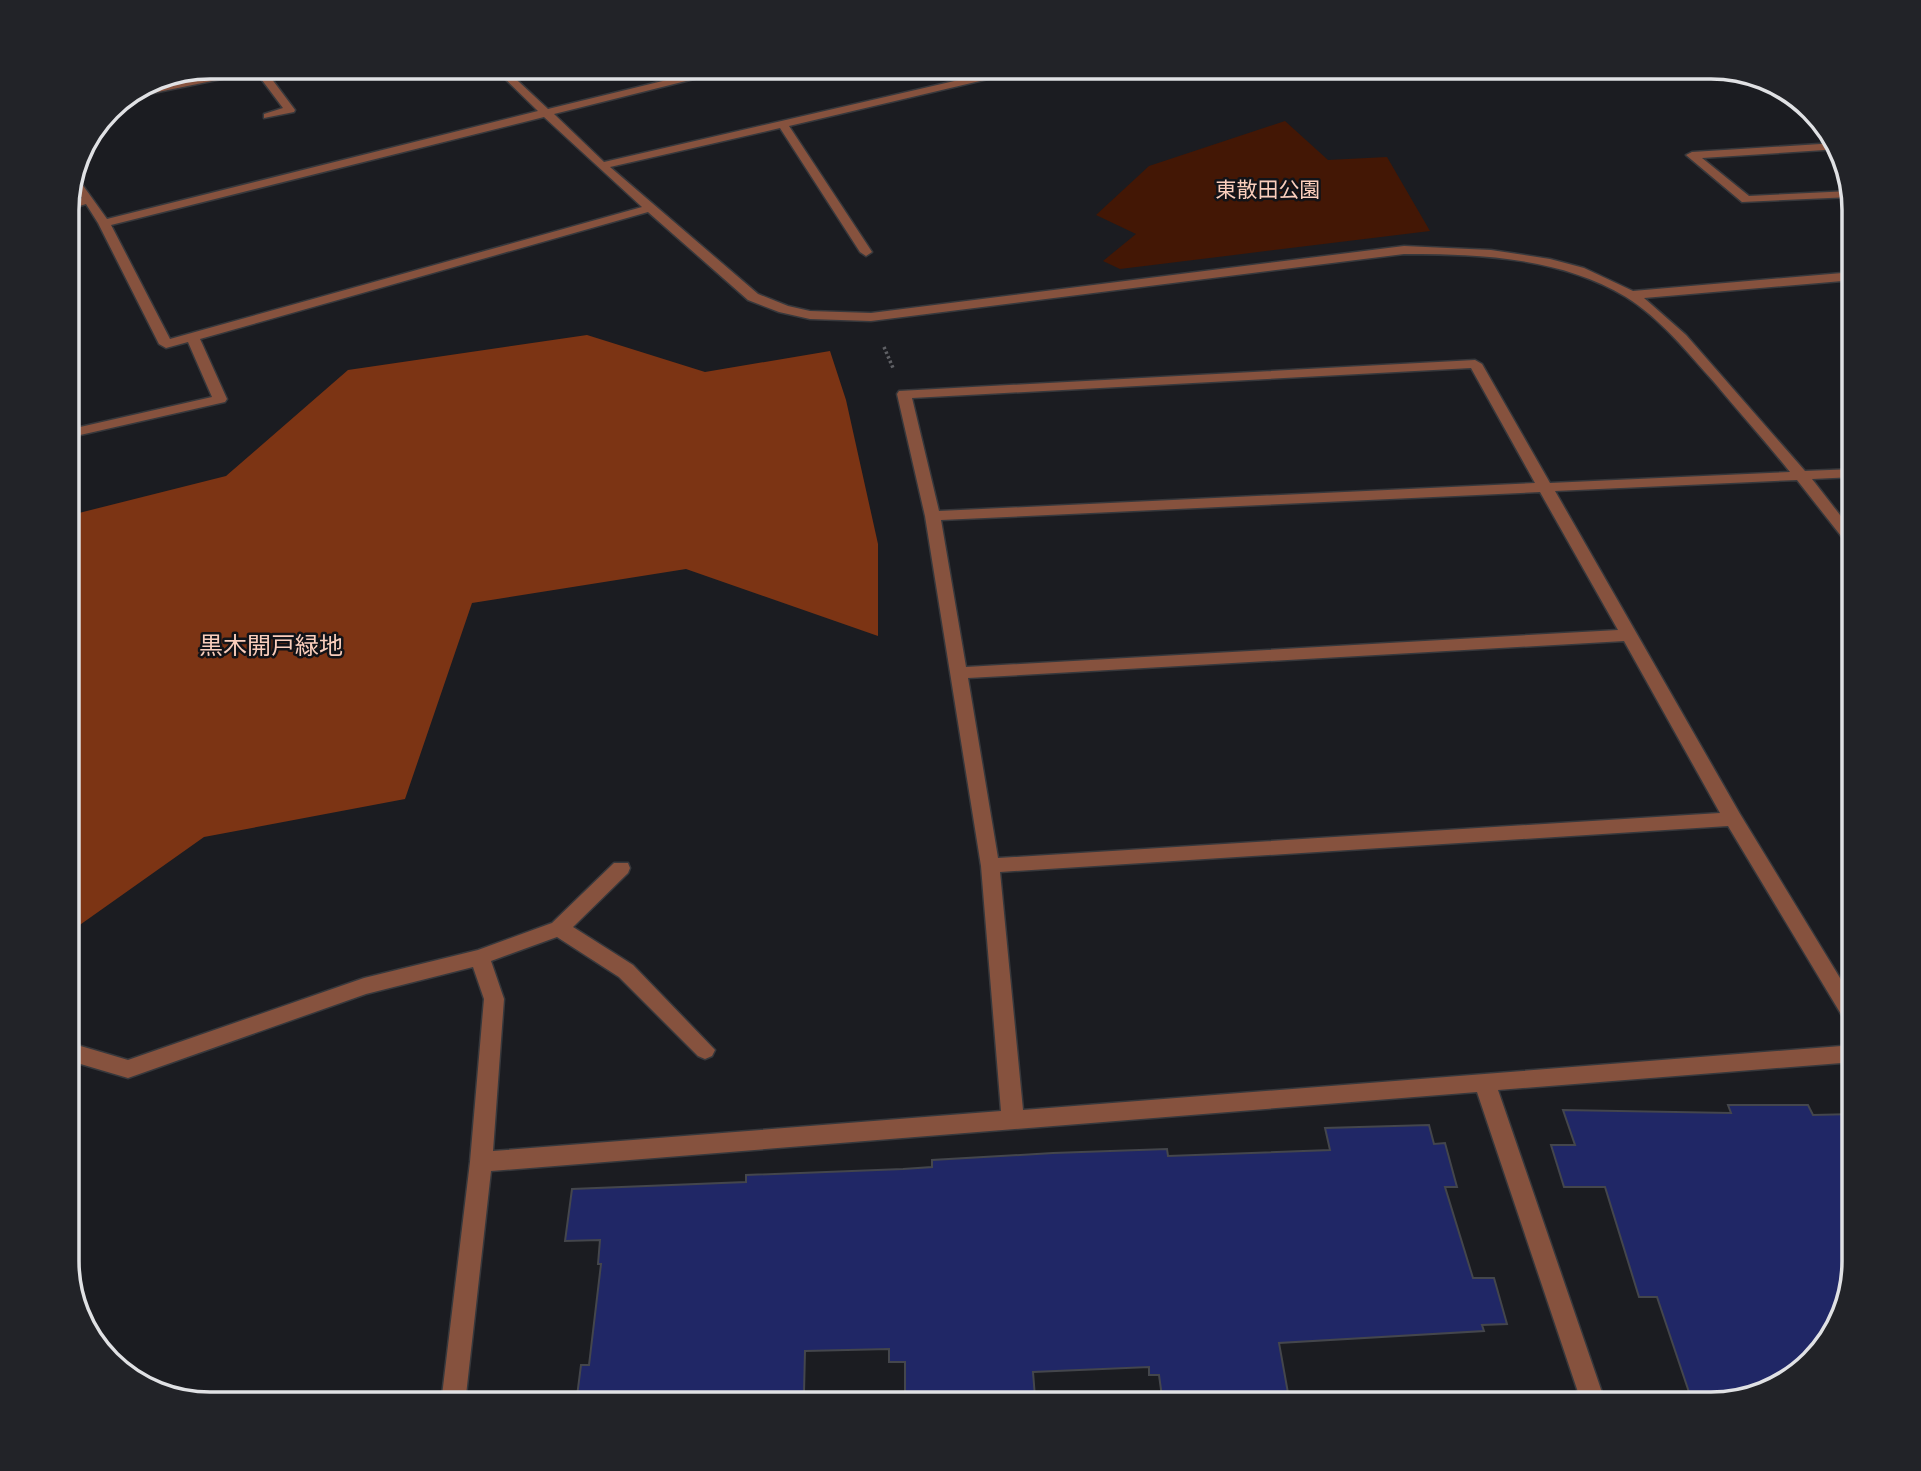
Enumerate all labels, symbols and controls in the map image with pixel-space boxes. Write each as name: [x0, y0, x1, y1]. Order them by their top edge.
park label: 東散田公園: [1216, 177, 1321, 203]
park label: 黒木開戸緑地: [199, 632, 343, 660]

